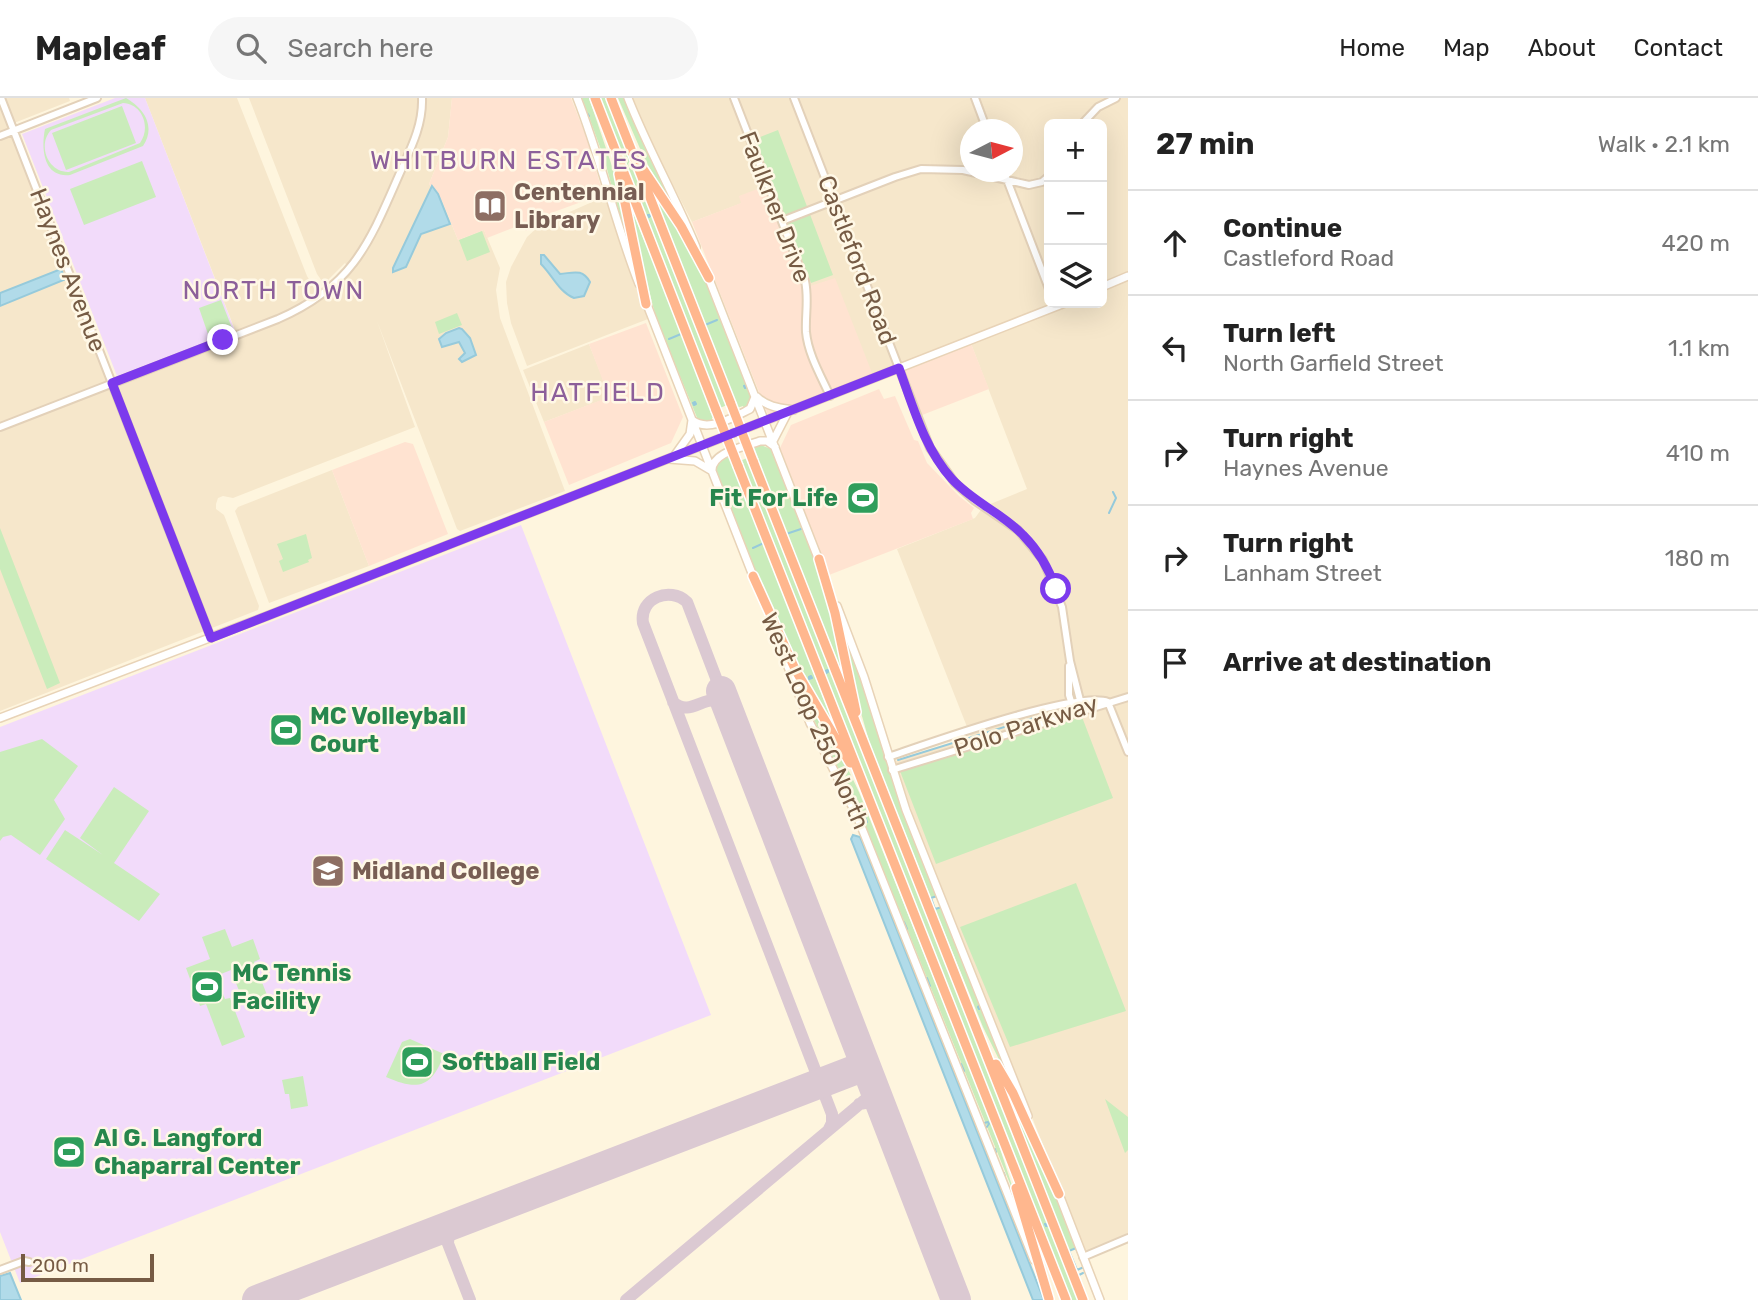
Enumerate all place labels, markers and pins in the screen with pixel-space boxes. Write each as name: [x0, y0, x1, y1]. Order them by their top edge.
place label: Centennial Library: [514, 178, 645, 234]
library icon: Centennial Library: [471, 187, 509, 225]
sports icon: Fit For Life: [844, 479, 882, 517]
place label: Fit For Life: [709, 484, 838, 512]
place label: MC Volleyball Court: [310, 702, 466, 758]
sports icon: MC Volleyball Court: [267, 711, 305, 749]
school or university icon: Midland College: [309, 852, 347, 890]
place label: Midland College: [352, 857, 540, 885]
place label: MC Tennis Facility: [232, 959, 352, 1015]
sports icon: MC Tennis Facility: [188, 968, 226, 1006]
sports icon: Softball Field: [398, 1043, 436, 1081]
place label: Softball Field: [442, 1048, 600, 1076]
place label: Al G. Langford Chaparral Center: [94, 1124, 301, 1180]
sports icon: Al G. Langford Chaparral Center: [50, 1133, 88, 1171]

